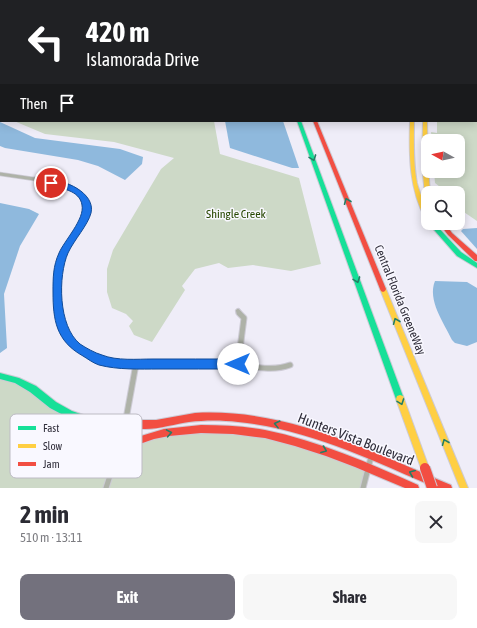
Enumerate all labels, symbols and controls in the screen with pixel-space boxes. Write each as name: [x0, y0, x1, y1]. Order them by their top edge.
icon: left: [20, 16, 72, 68]
text: 420 m: [86, 16, 149, 48]
text: Islamorada Drive: [86, 49, 199, 70]
icon: arrive: [56, 92, 78, 114]
text: Then: [20, 95, 48, 112]
north arrow: [421, 134, 465, 178]
map controls: [421, 134, 465, 230]
one-way arrow: [308, 154, 316, 161]
pin: [34, 166, 68, 200]
icon: arrive: [40, 172, 62, 194]
button: search: [421, 186, 465, 230]
one-way arrow: [344, 197, 352, 204]
park label: Shingle Creek: [206, 207, 267, 221]
street label: Central Florida GreeneWay: [372, 243, 429, 357]
one-way arrow: [352, 276, 360, 283]
one-way arrow: [393, 318, 401, 326]
position arrow: [217, 343, 259, 385]
one-way arrow: [397, 398, 405, 405]
street label: Hunters Vista Boulevard: [296, 409, 416, 469]
legend: [10, 414, 142, 478]
one-way arrow: [273, 420, 280, 429]
text: Fast: [43, 422, 59, 434]
one-way arrow: [166, 429, 172, 438]
one-way arrow: [441, 438, 449, 445]
text: Slow: [43, 440, 62, 452]
one-way arrow: [320, 446, 327, 454]
text: Jam: [43, 458, 60, 470]
one-way arrow: [408, 470, 415, 478]
text: 2 min: [20, 501, 69, 528]
button: close: [415, 501, 457, 543]
text: 510 m · 13:11: [20, 530, 83, 545]
button: Exit: [20, 574, 235, 620]
button: Share: [243, 574, 457, 620]

